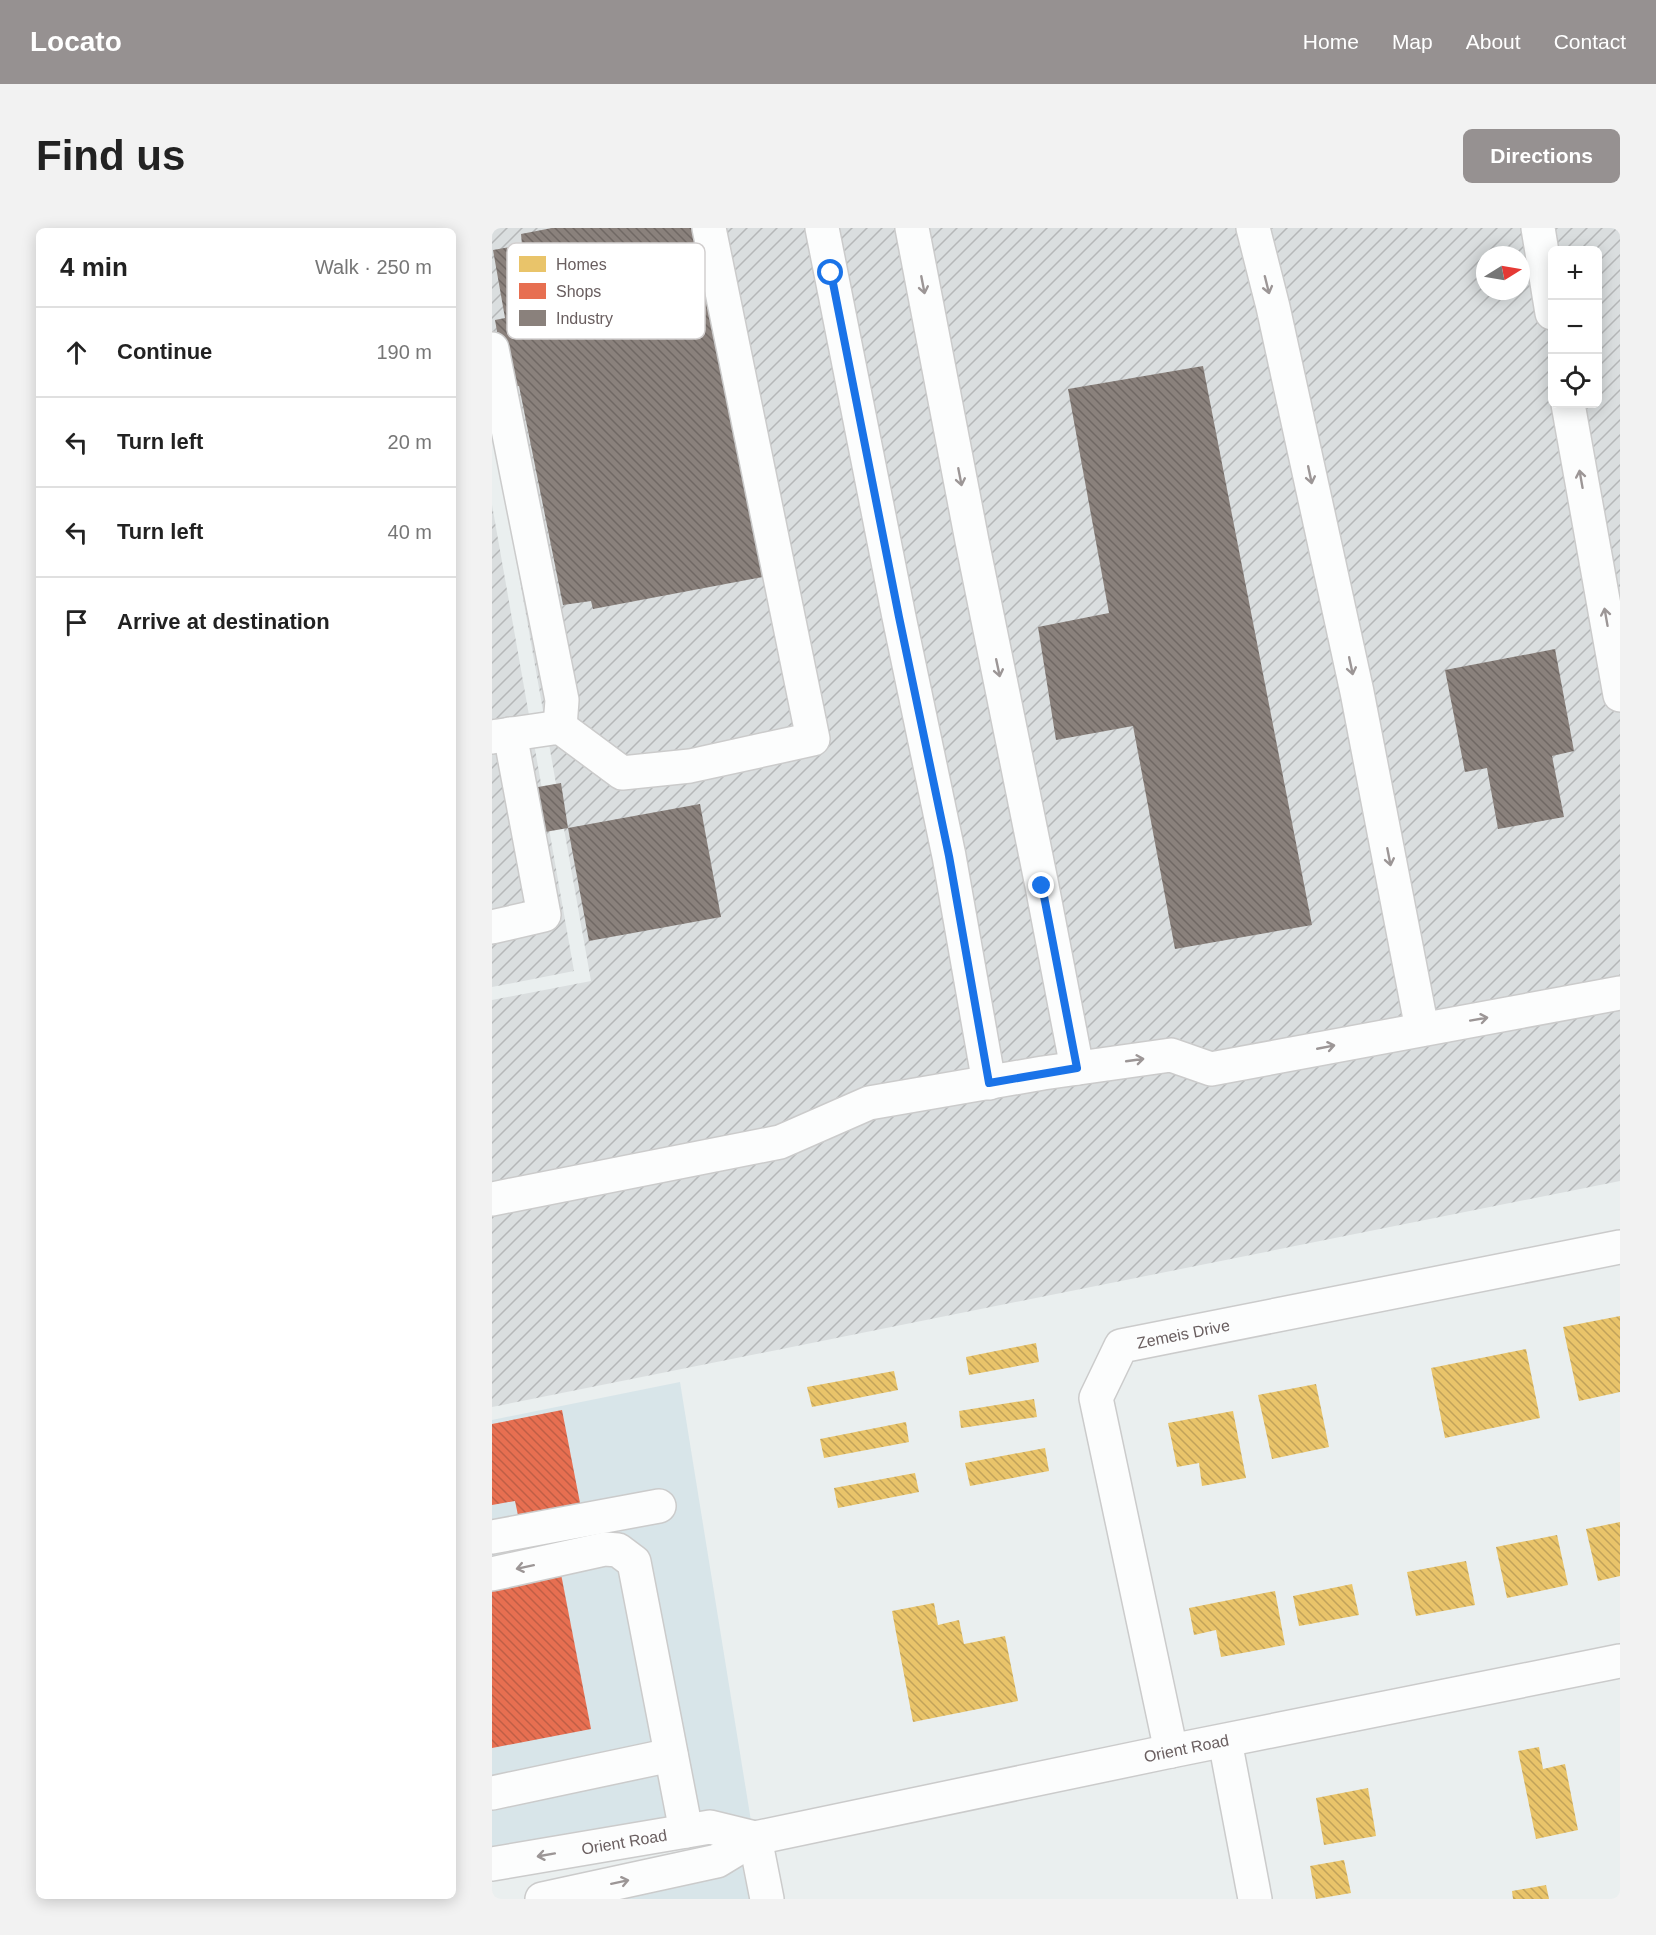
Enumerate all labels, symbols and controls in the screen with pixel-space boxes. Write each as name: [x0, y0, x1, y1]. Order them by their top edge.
text: Locato: [30, 26, 122, 57]
text: Home: [1303, 30, 1359, 53]
text: Map: [1392, 30, 1433, 53]
text: About: [1466, 30, 1521, 53]
text: Contact: [1554, 30, 1626, 53]
button: Directions: [1463, 129, 1620, 183]
text: Find us: [36, 132, 185, 179]
legend: [507, 243, 705, 339]
north arrow: [1476, 246, 1530, 300]
map controls: [1548, 246, 1602, 408]
button: +: [1548, 246, 1602, 300]
text: 4 min: [60, 252, 128, 282]
text: Walk · 250 m: [315, 256, 432, 278]
text: Homes: [556, 256, 607, 273]
route start: [817, 259, 843, 285]
one-way arrow: [918, 275, 929, 295]
one-way arrow: [1262, 275, 1274, 294]
text: Shops: [556, 283, 601, 300]
button: −: [1548, 300, 1602, 354]
text: Industry: [556, 310, 613, 327]
icon: ahead: [60, 336, 93, 369]
text: Continue: [117, 339, 212, 364]
text: 190 m: [376, 341, 432, 363]
button: locate: [1548, 354, 1602, 408]
icon: left: [60, 426, 93, 459]
text: Turn left: [117, 429, 203, 454]
text: 20 m: [388, 431, 432, 453]
one-way arrow: [1304, 465, 1316, 484]
one-way arrow: [955, 467, 966, 486]
one-way arrow: [1575, 470, 1586, 489]
icon: left: [60, 516, 93, 549]
text: Turn left: [117, 519, 203, 544]
text: 40 m: [388, 521, 432, 543]
icon: arrive: [60, 606, 93, 639]
one-way arrow: [1600, 608, 1611, 627]
text: Arrive at destination: [117, 609, 330, 634]
one-way arrow: [1346, 655, 1357, 675]
one-way arrow: [993, 658, 1004, 677]
one-way arrow: [1383, 847, 1394, 866]
route end: [1028, 872, 1054, 898]
one-way arrow: [1469, 1013, 1489, 1024]
one-way arrow: [1315, 1041, 1335, 1052]
one-way arrow: [1125, 1055, 1145, 1066]
street label: Zemeis Drive: [1135, 1317, 1231, 1352]
one-way arrow: [516, 1561, 535, 1573]
street label: Orient Road: [1142, 1732, 1230, 1765]
street label: Orient Road: [580, 1826, 668, 1858]
one-way arrow: [536, 1850, 556, 1861]
one-way arrow: [610, 1876, 629, 1887]

